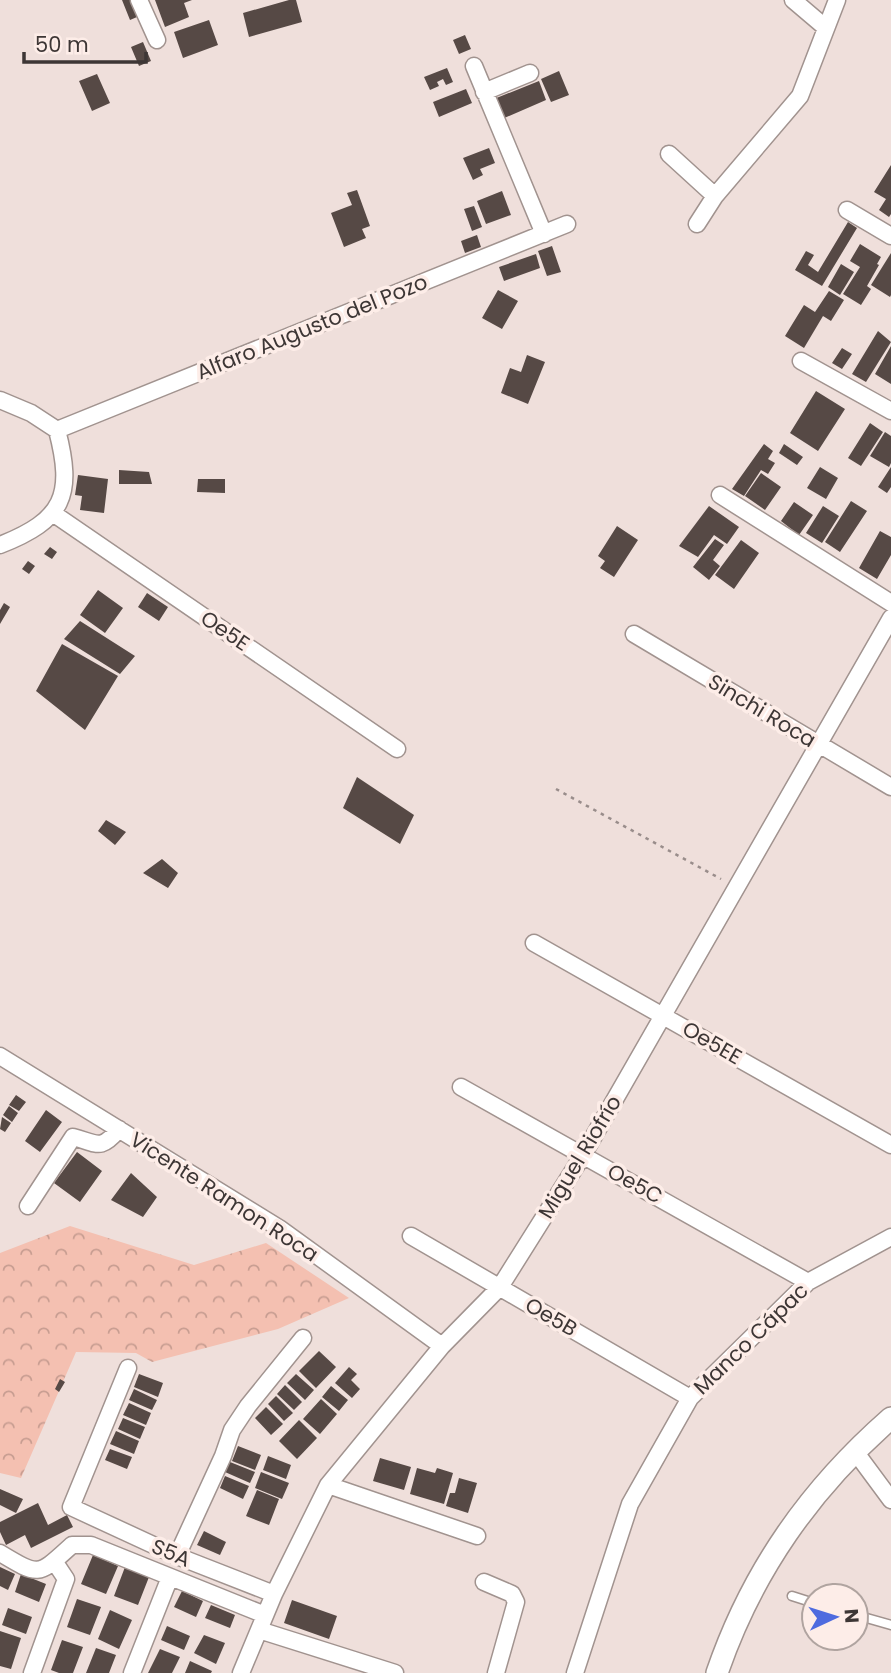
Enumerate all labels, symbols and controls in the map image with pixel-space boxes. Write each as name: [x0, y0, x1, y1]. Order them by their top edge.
scale bar: [24, 21, 147, 65]
text: 50 m: [35, 30, 89, 59]
street label: Alfaro Augusto del Pozo: [192, 267, 432, 386]
street label: Oe5E: [195, 604, 256, 658]
street label: Sinchi Roca: [703, 667, 822, 754]
street label: Oe5EE: [677, 1014, 747, 1071]
street label: Miguel Riofrío: [531, 1090, 628, 1224]
street label: Vicente Ramon Roca: [125, 1125, 324, 1268]
street label: Oe5C: [602, 1157, 668, 1211]
street label: Manco Cápac: [687, 1276, 814, 1401]
street label: Oe5B: [520, 1290, 583, 1343]
street label: S5A: [147, 1531, 195, 1574]
north arrow: [800, 1582, 870, 1652]
text: N: [837, 1608, 865, 1624]

